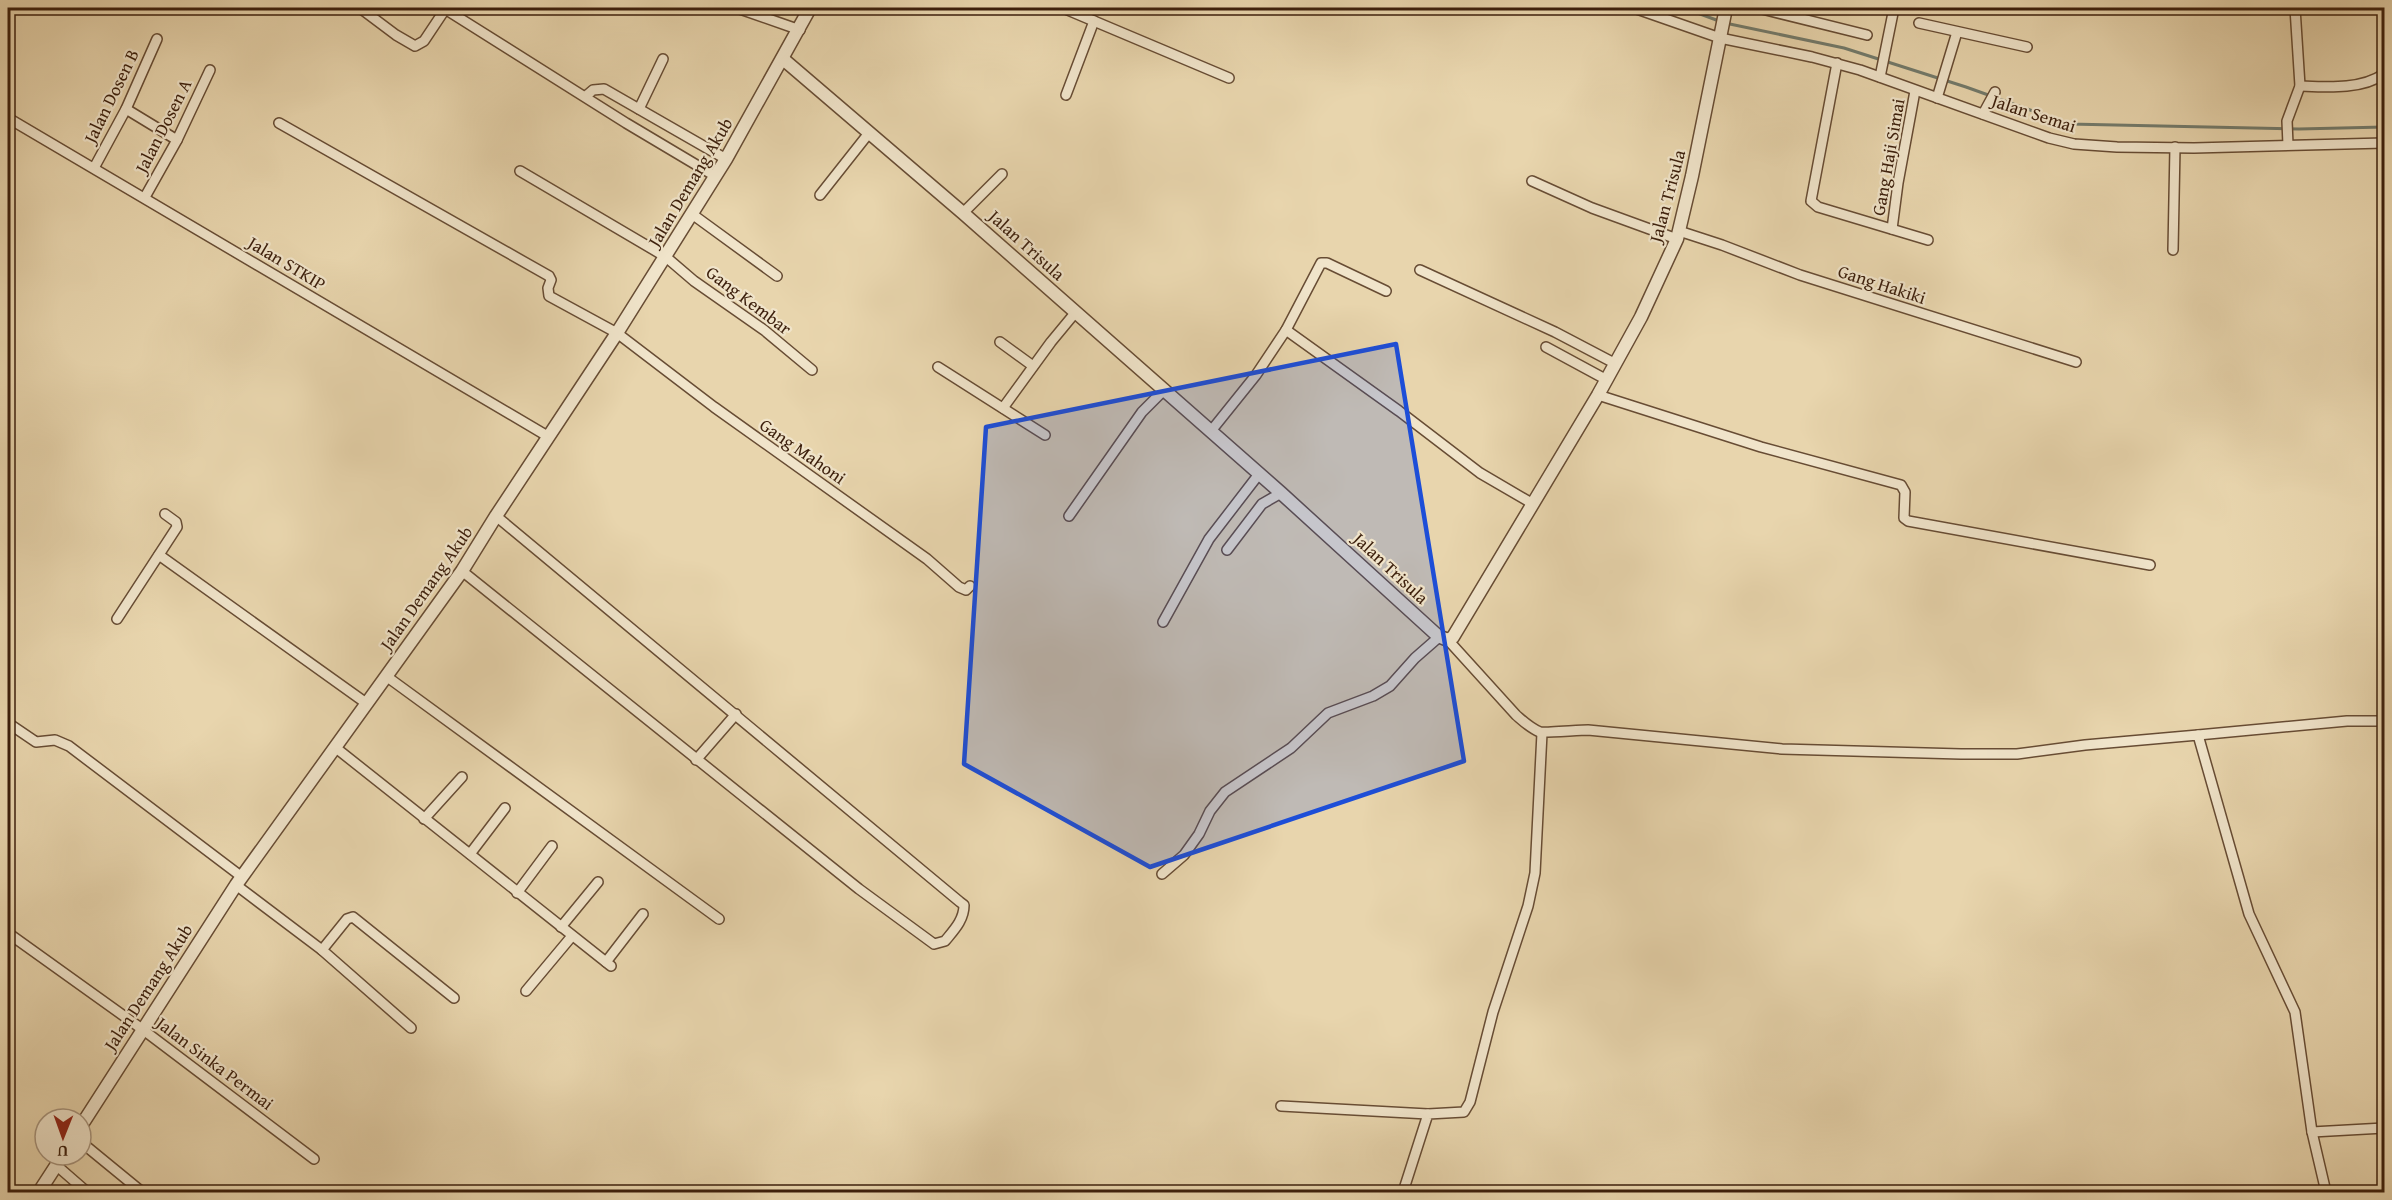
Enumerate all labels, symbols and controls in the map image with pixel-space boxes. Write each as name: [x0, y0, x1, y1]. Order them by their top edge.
street label: Jalan Dosen B: [76, 44, 145, 149]
street label: Jalan Dosen A: [127, 74, 198, 180]
street label: Jalan Semai: [1986, 86, 2080, 139]
street label: Gang Haji Simai: [1864, 96, 1912, 218]
street label: Jalan Demang Akub: [640, 112, 739, 253]
street label: Jalan Trisula: [1641, 146, 1692, 247]
street label: Jalan Trisula: [981, 202, 1072, 287]
street label: Jalan STKIP: [241, 228, 331, 297]
street label: Gang Hakiki: [1835, 257, 1929, 311]
street label: Gang Kembar: [700, 259, 798, 342]
street label: Gang Mahoni: [754, 411, 852, 491]
street label: Jalan Demang Akub: [372, 520, 479, 657]
street label: Jalan Trisula: [1346, 524, 1435, 611]
street label: Jalan Demang Akub: [96, 918, 199, 1057]
street label: Jalan Sinka Permai: [149, 1009, 280, 1116]
north arrow: [33, 1107, 93, 1167]
text: U: [57, 1140, 68, 1164]

